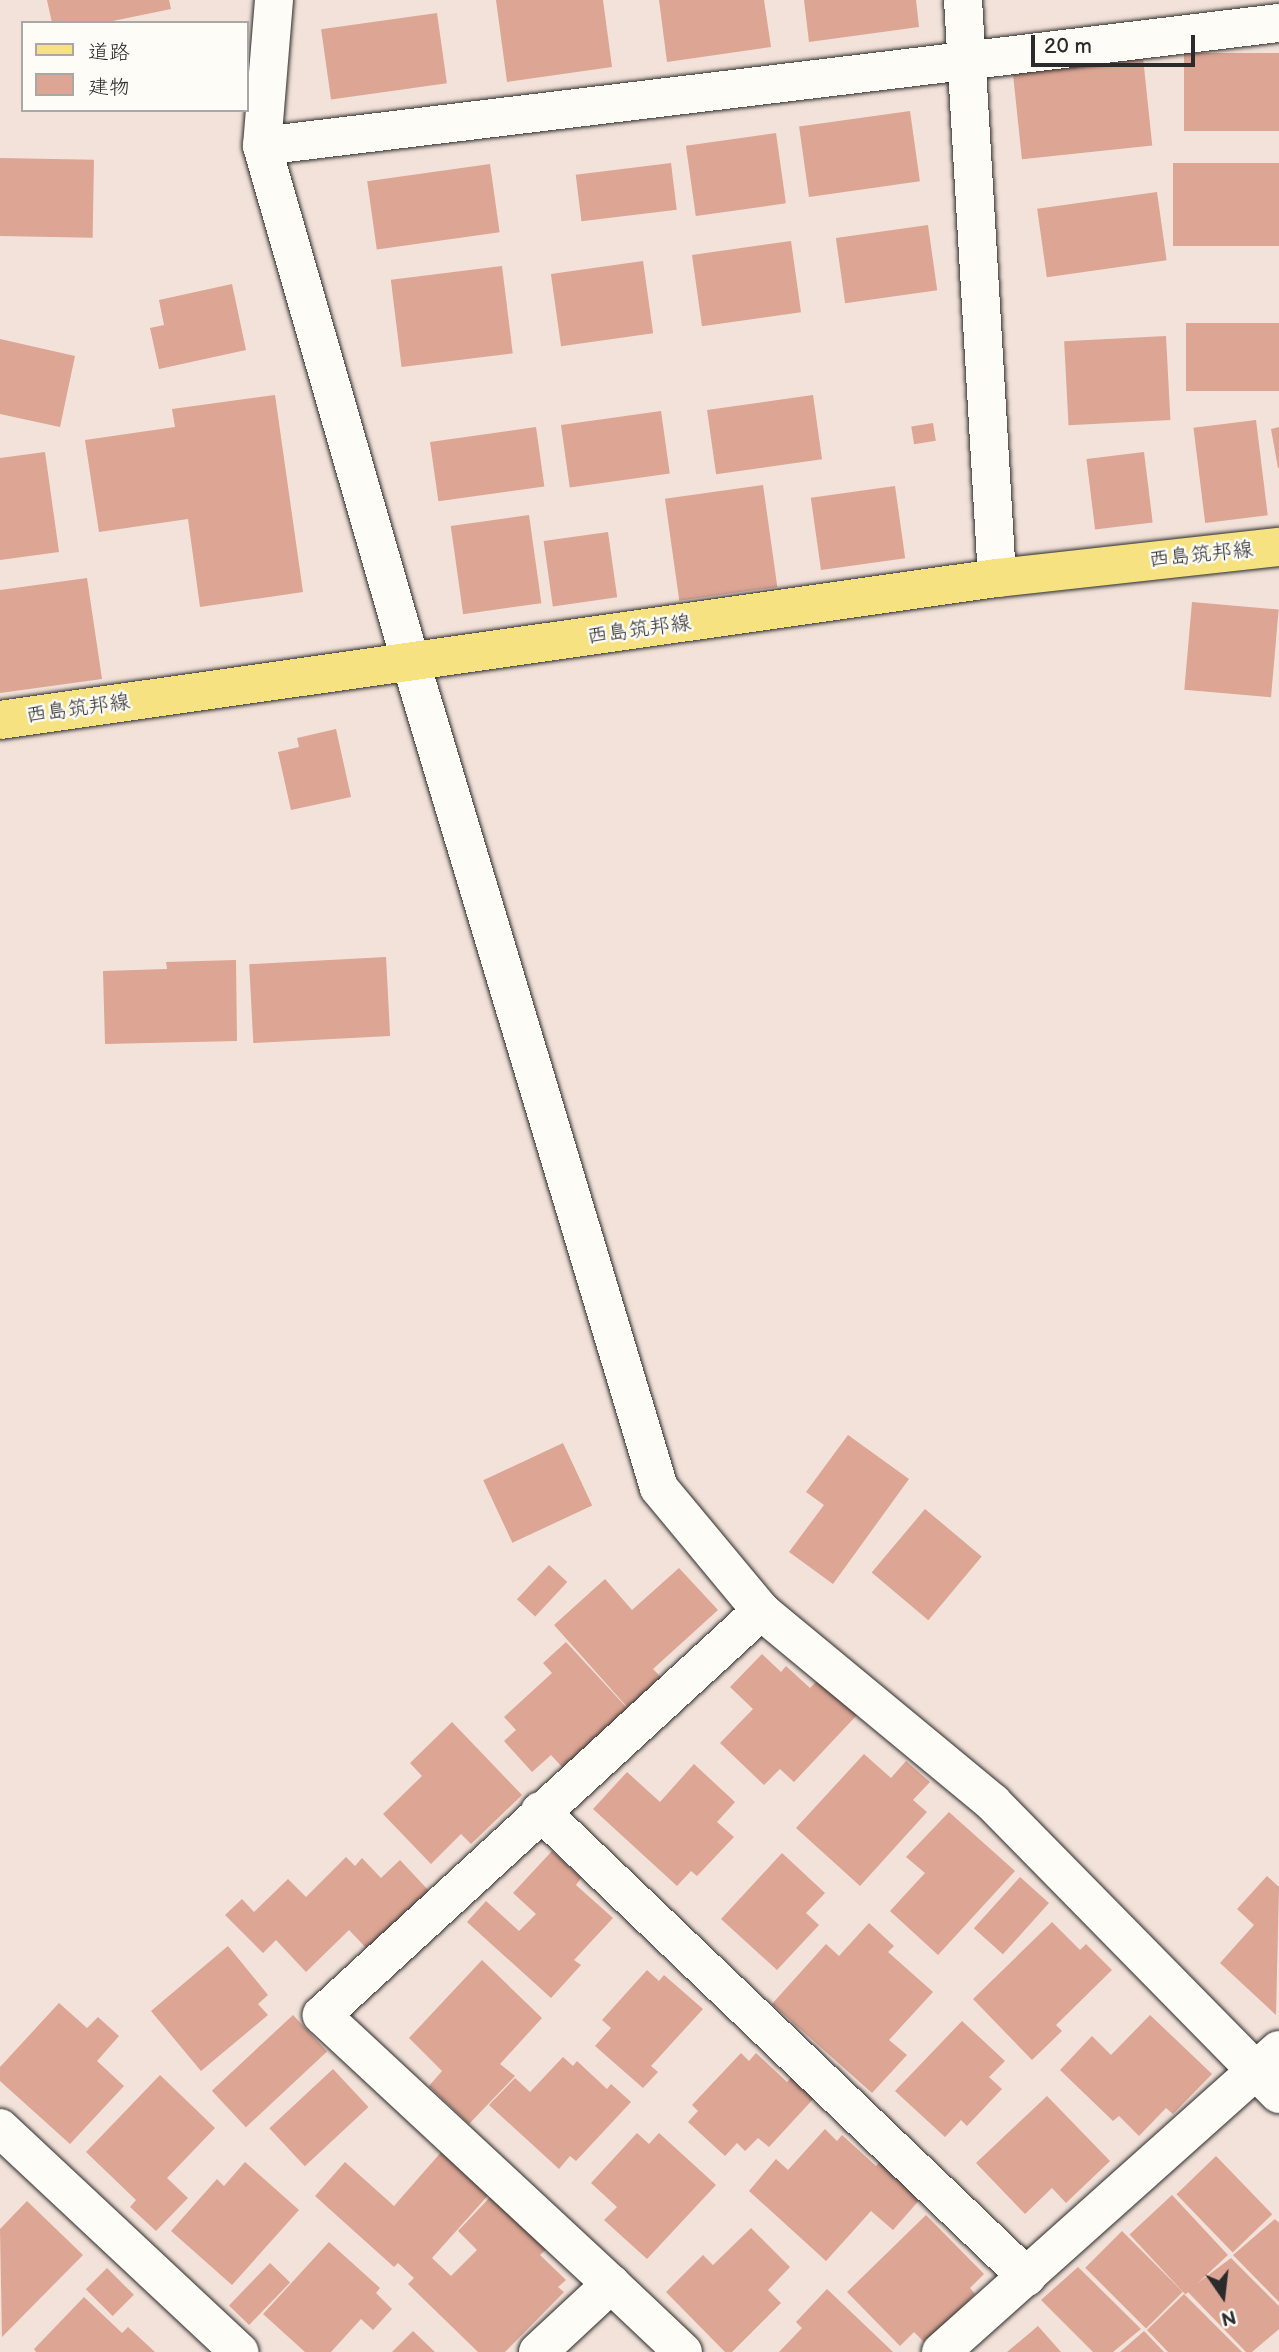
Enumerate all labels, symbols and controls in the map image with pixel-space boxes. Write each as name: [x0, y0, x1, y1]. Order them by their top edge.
legend: [21, 21, 248, 112]
scale bar: [1034, 21, 1198, 65]
text: 20 m: [1044, 34, 1092, 59]
text: 道路: [88, 40, 130, 65]
text: 建物: [88, 75, 130, 100]
street label: 西島筑邦線: [1147, 537, 1255, 573]
street label: 西島筑邦線: [585, 610, 693, 650]
street label: 西島筑邦線: [24, 689, 132, 729]
north arrow: [1188, 2261, 1258, 2331]
text: N: [1218, 2304, 1238, 2330]

